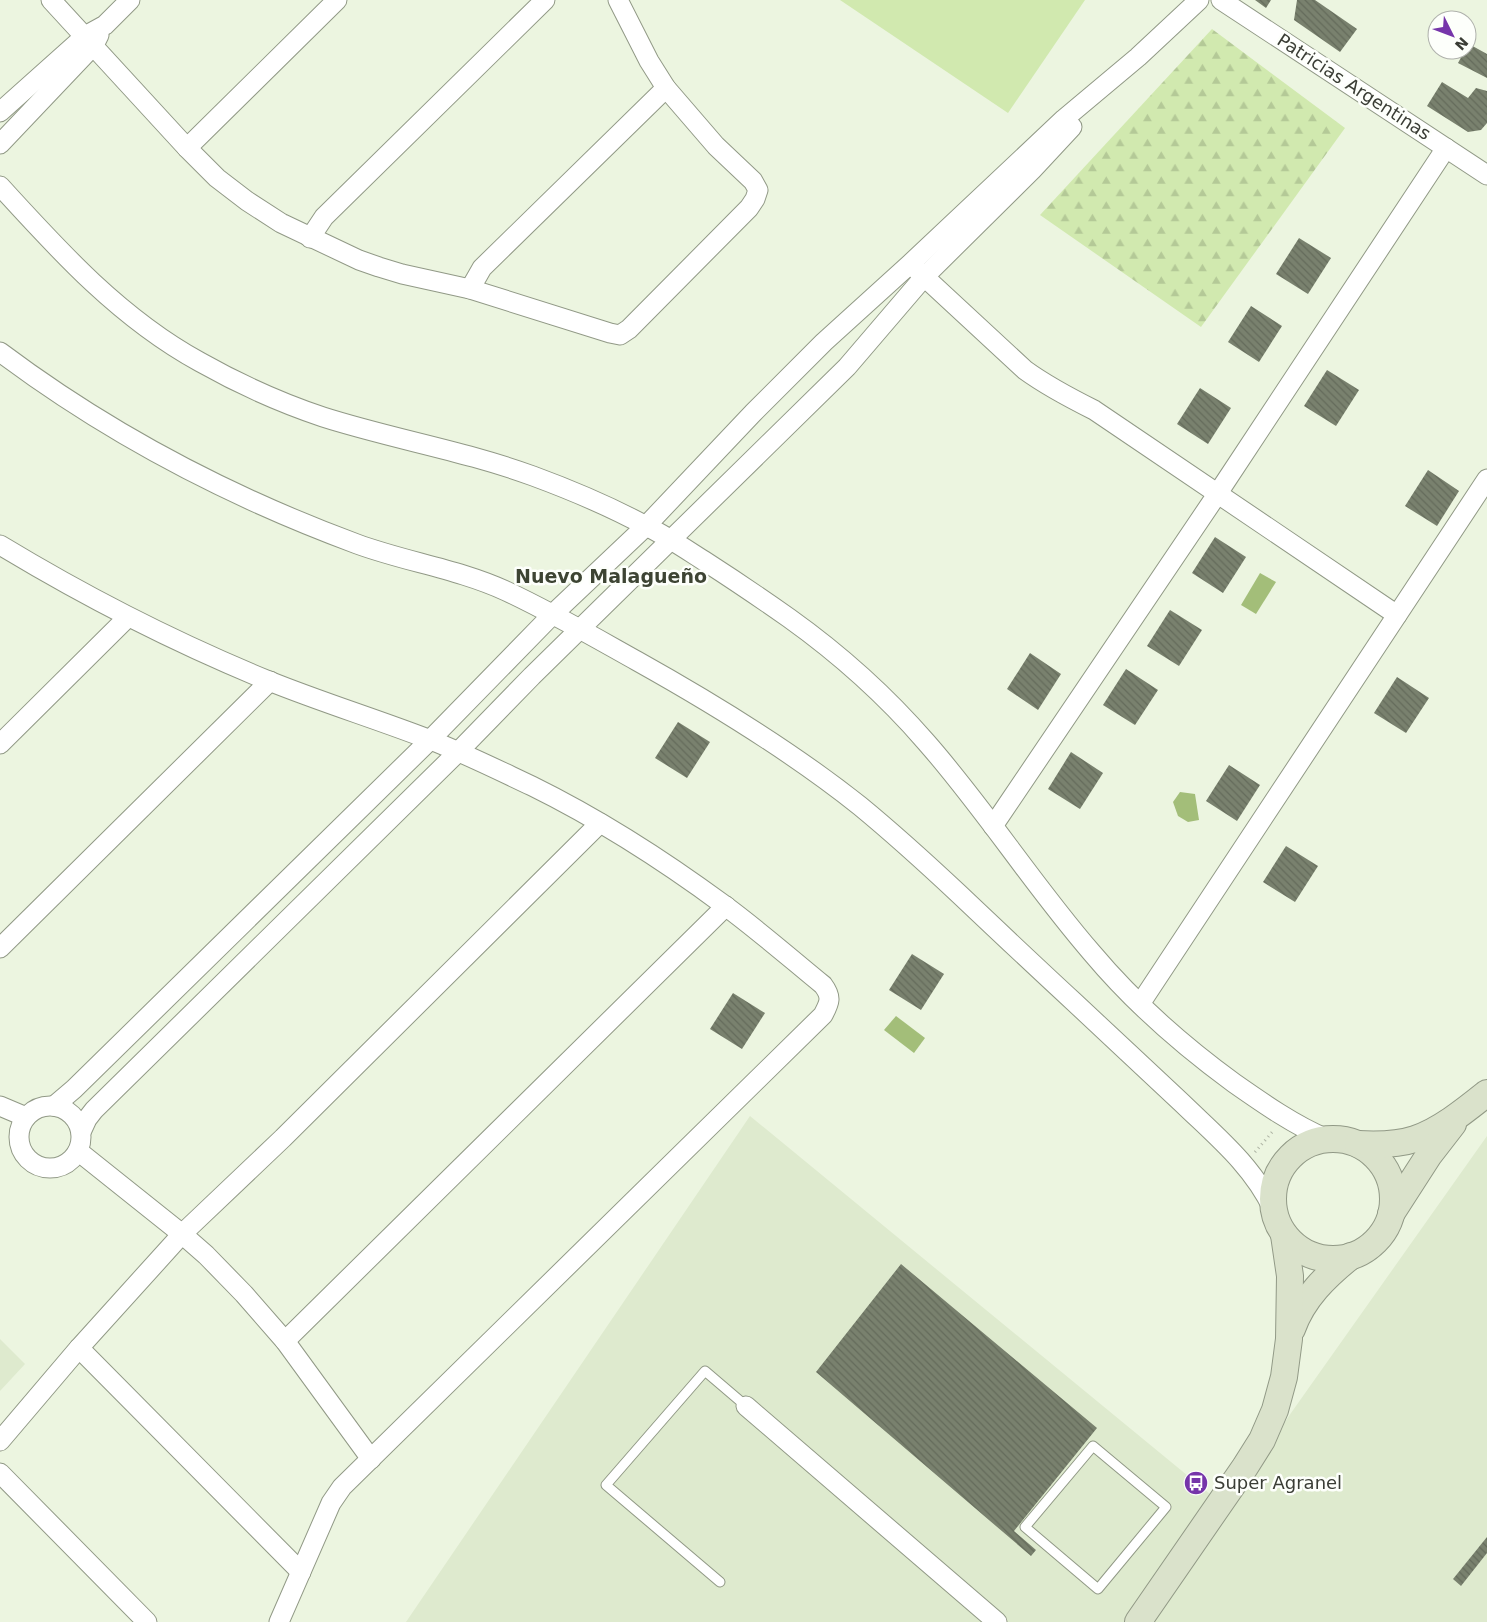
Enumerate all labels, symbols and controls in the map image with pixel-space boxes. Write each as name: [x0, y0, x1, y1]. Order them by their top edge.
north arrow: [1427, 10, 1477, 60]
street label: Patricias Argentinas: [1274, 29, 1435, 144]
text: N: [1452, 34, 1472, 53]
district label: Nuevo Malagueño: [515, 565, 707, 587]
bus stop icon: Super Agranel: [1183, 1470, 1209, 1496]
place label: Super Agranel: [1214, 1472, 1342, 1493]

